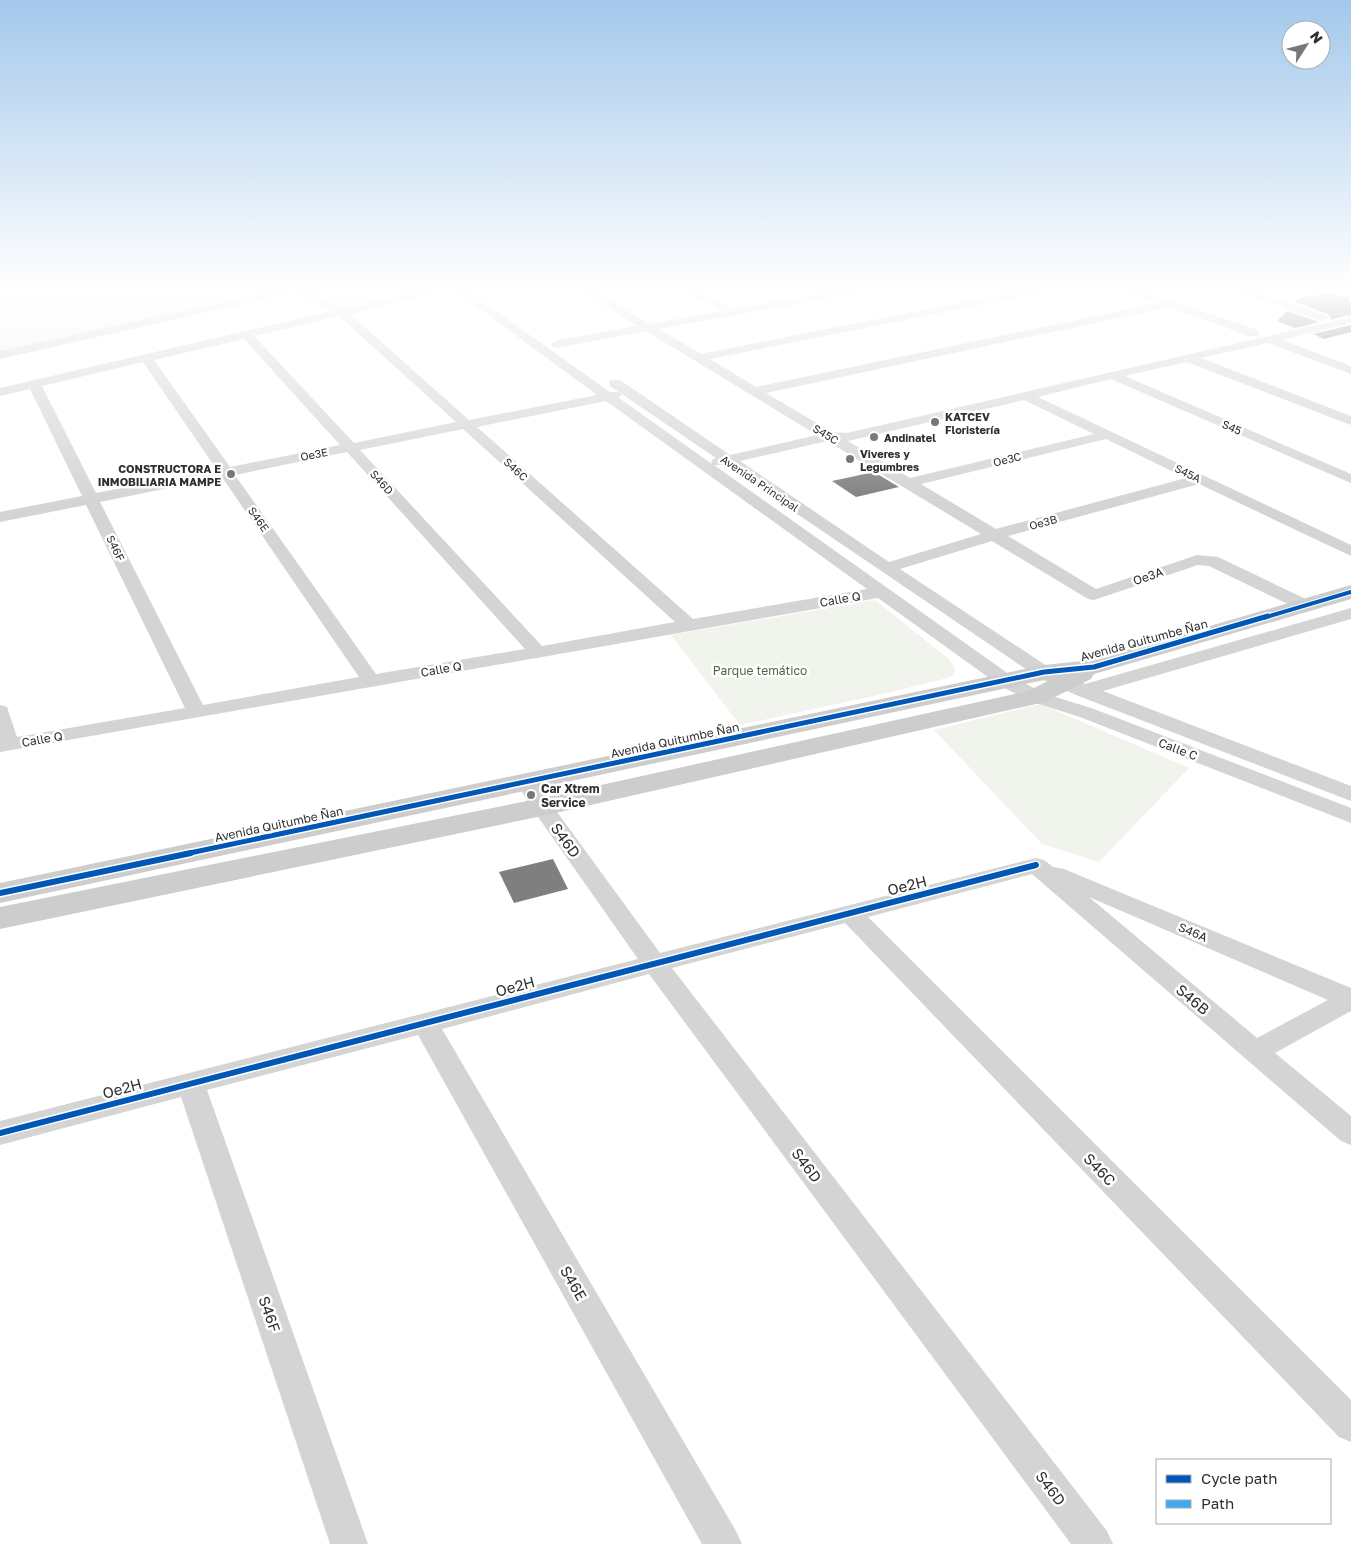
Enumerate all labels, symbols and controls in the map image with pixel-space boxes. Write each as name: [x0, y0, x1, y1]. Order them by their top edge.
north arrow: [1281, 20, 1331, 70]
text: N: [1307, 28, 1327, 46]
place label: KATCEV Floristería: [945, 410, 1000, 436]
marker: KATCEV Floristería: [929, 416, 941, 428]
street label: S45: [1220, 417, 1244, 437]
street label: S45C: [811, 421, 841, 447]
marker: Andinatel: [868, 431, 880, 443]
place label: Andinatel: [884, 431, 936, 444]
street label: Oe3E: [299, 445, 329, 463]
place label: Viveres y Legumbres: [860, 447, 919, 473]
street label: Oe3C: [992, 449, 1022, 469]
street label: Avenida Principal: [719, 452, 802, 514]
marker: Viveres y Legumbres: [844, 453, 856, 465]
street label: S46C: [501, 455, 531, 483]
street label: S45A: [1173, 461, 1204, 485]
place label: CONSTRUCTORA E INMOBILIARIA MAMPE: [98, 462, 221, 488]
street label: S46D: [368, 467, 396, 497]
marker: CONSTRUCTORA E INMOBILIARIA MAMPE: [225, 468, 237, 480]
street label: S46E: [246, 504, 272, 534]
street label: Oe3B: [1028, 512, 1058, 532]
street label: S46F: [104, 533, 128, 563]
street label: Oe3A: [1131, 564, 1165, 588]
street label: Calle Q: [818, 588, 862, 610]
street label: Avenida Quitumbe Ñan: [1079, 616, 1209, 664]
street label: Calle Q: [419, 658, 463, 680]
park label: Parque temático: [713, 663, 807, 678]
street label: Avenida Quitumbe Ñan: [609, 719, 741, 761]
street label: Calle Q: [20, 728, 64, 750]
street label: Calle C: [1156, 735, 1200, 763]
place label: Car Xtrem Service: [541, 781, 599, 810]
marker: Car Xtrem Service: [525, 789, 537, 801]
street label: Avenida Quitumbe Ñan: [213, 803, 345, 845]
street label: S46D: [547, 819, 585, 861]
street label: Oe2H: [885, 871, 929, 899]
street label: S46A: [1176, 919, 1210, 945]
street label: Oe2H: [493, 972, 537, 1000]
street label: S46B: [1173, 980, 1213, 1018]
street label: Oe2H: [100, 1074, 144, 1102]
street label: S46D: [788, 1144, 826, 1186]
street label: S46C: [1080, 1149, 1120, 1189]
street label: S46E: [557, 1262, 591, 1304]
street label: S46F: [256, 1294, 285, 1334]
legend: [1156, 1459, 1331, 1524]
street label: S46D: [1032, 1467, 1070, 1509]
text: Cycle path: [1201, 1469, 1277, 1487]
text: Path: [1201, 1494, 1234, 1512]

